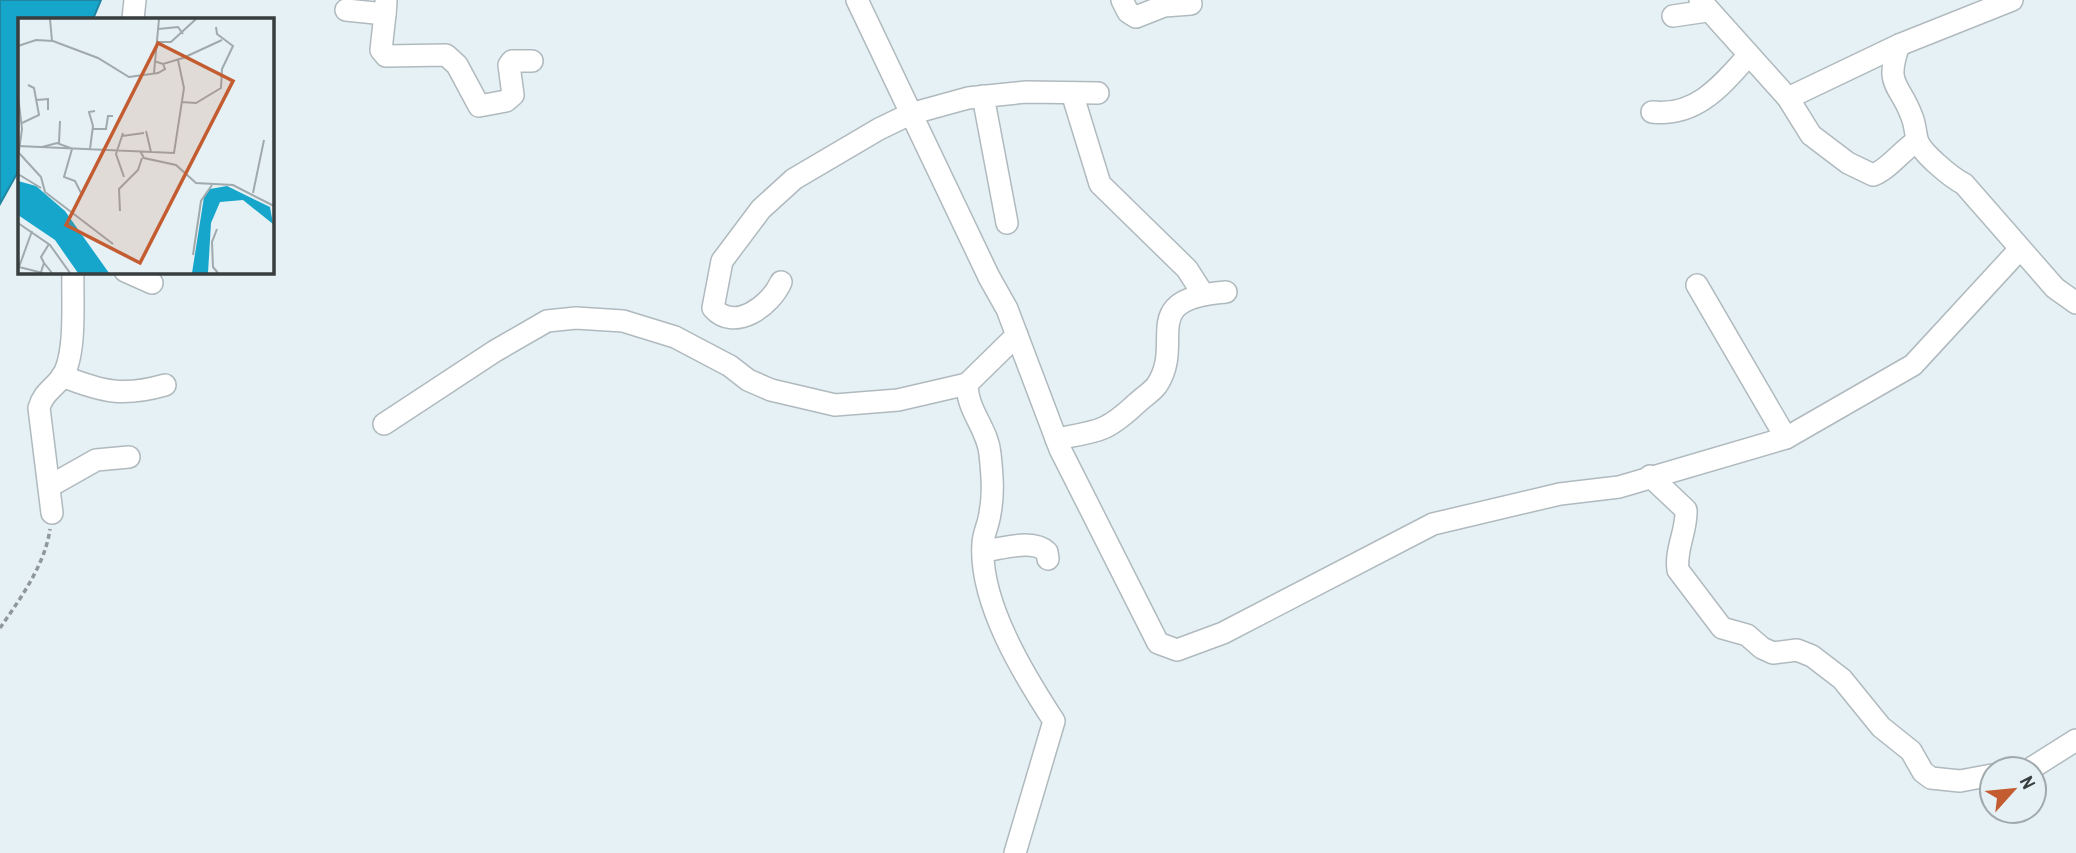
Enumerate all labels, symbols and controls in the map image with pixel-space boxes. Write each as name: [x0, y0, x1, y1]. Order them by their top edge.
inset map: [18, 18, 273, 273]
north arrow: [1978, 755, 2048, 825]
text: N: [2014, 771, 2042, 793]

